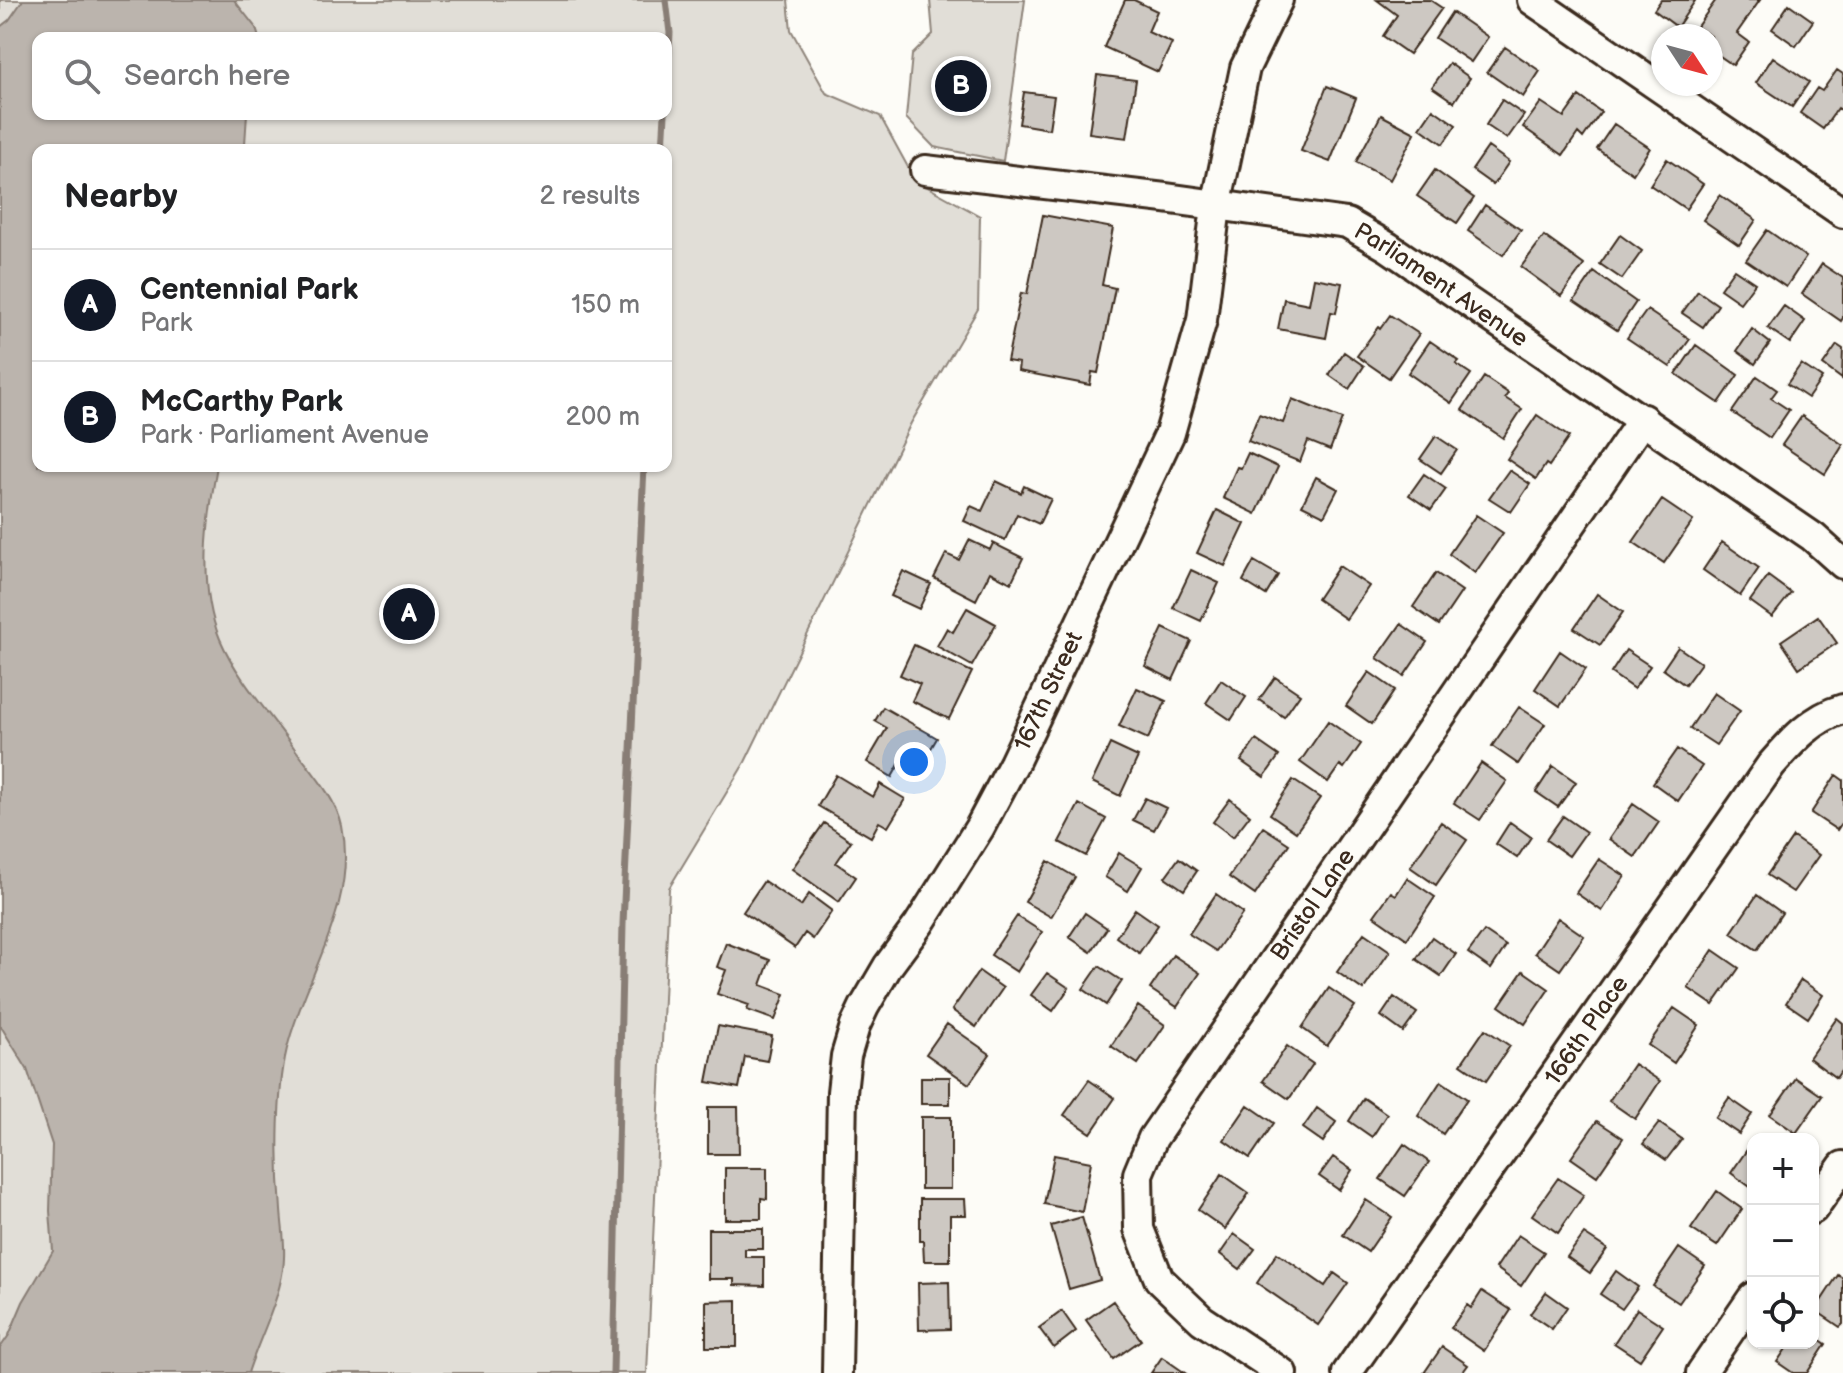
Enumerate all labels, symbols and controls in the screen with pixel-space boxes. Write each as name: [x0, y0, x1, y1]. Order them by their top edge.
north arrow: [1651, 24, 1723, 96]
search box: [32, 32, 672, 120]
icon: search: [60, 54, 104, 98]
pin: B: [935, 56, 987, 116]
text: Search here: [124, 58, 290, 94]
text: Nearby: [64, 176, 178, 217]
text: 2 results: [540, 181, 640, 212]
street label: Parliament Avenue: [1349, 217, 1534, 353]
text: Centennial Park: [140, 272, 358, 308]
text: A: [82, 290, 98, 321]
text: 150 m: [571, 290, 640, 321]
text: Park: [140, 308, 192, 339]
text: McCarthy Park: [140, 384, 343, 420]
text: B: [81, 402, 99, 433]
text: 200 m: [566, 402, 640, 433]
text: Park · Parliament Avenue: [140, 420, 429, 451]
pin: A: [383, 584, 435, 644]
street label: 167th Street: [1008, 626, 1089, 755]
your location: [894, 742, 934, 782]
street label: Bristol Lane: [1264, 843, 1361, 966]
street label: 166th Place: [1538, 970, 1635, 1091]
map controls: [1747, 1133, 1819, 1349]
button: +: [1747, 1133, 1819, 1205]
button: −: [1747, 1205, 1819, 1277]
button: locate: [1747, 1277, 1819, 1349]

